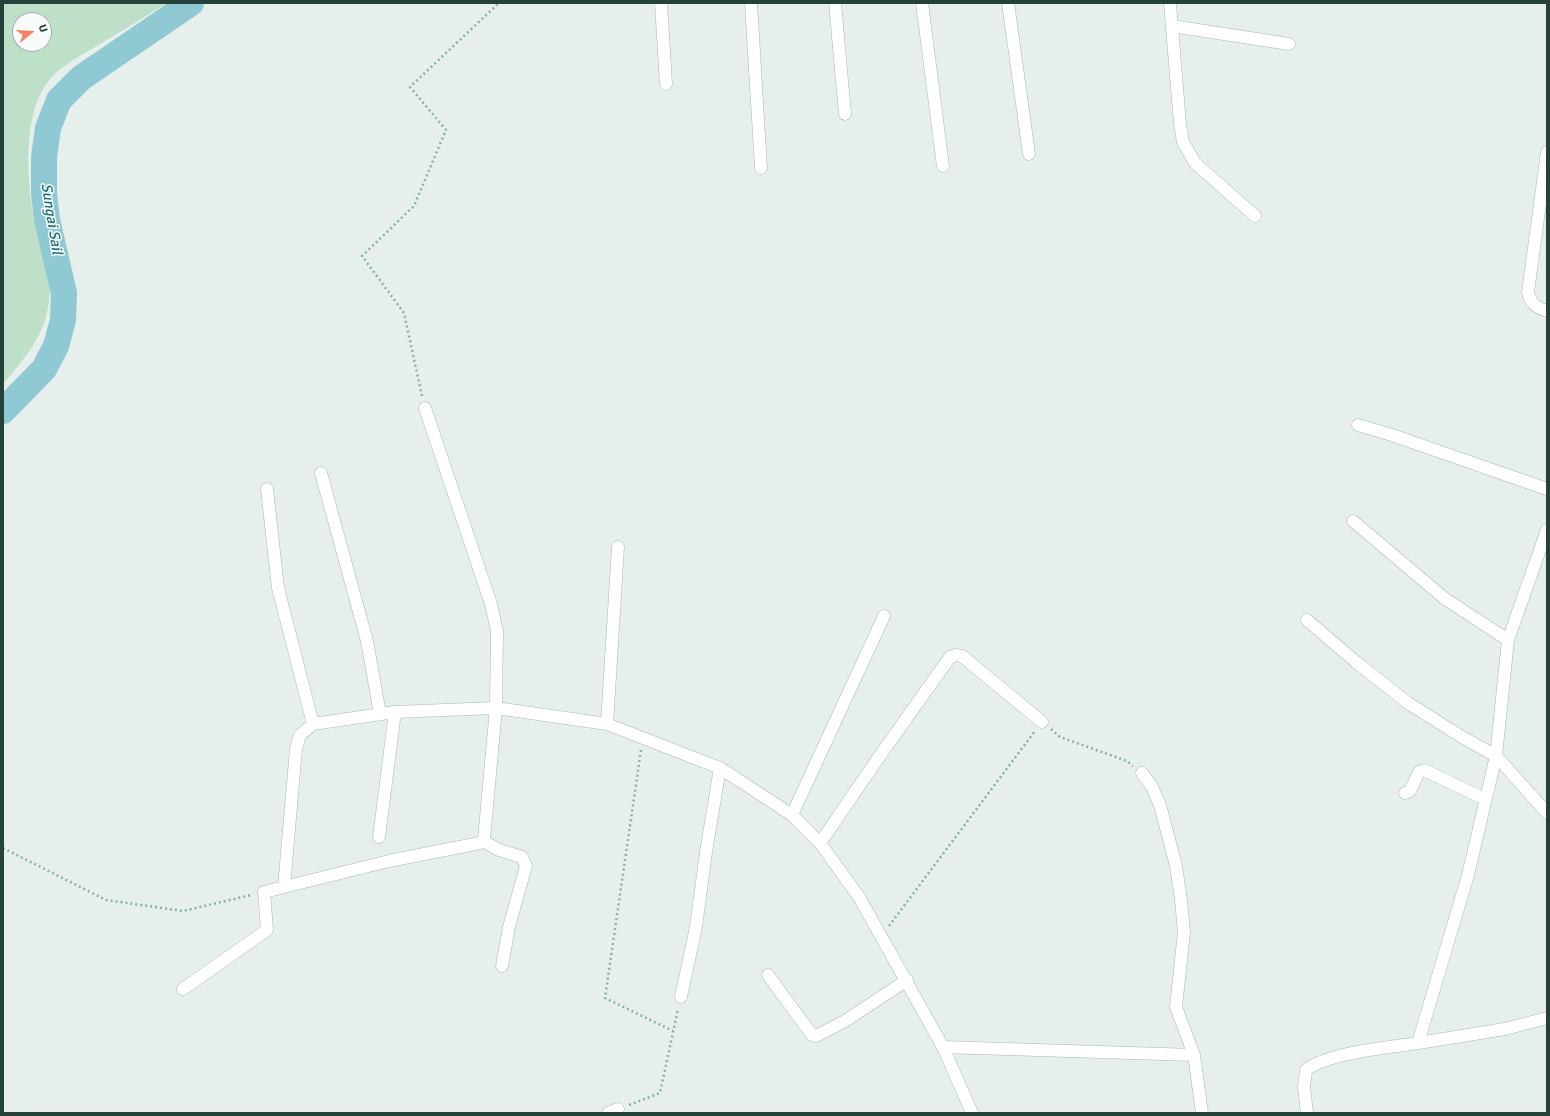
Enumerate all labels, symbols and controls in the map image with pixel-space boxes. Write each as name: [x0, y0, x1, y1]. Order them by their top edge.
north arrow: [12, 12, 52, 52]
text: U: [36, 23, 50, 34]
water label: Sungai Sail: [36, 182, 66, 256]

